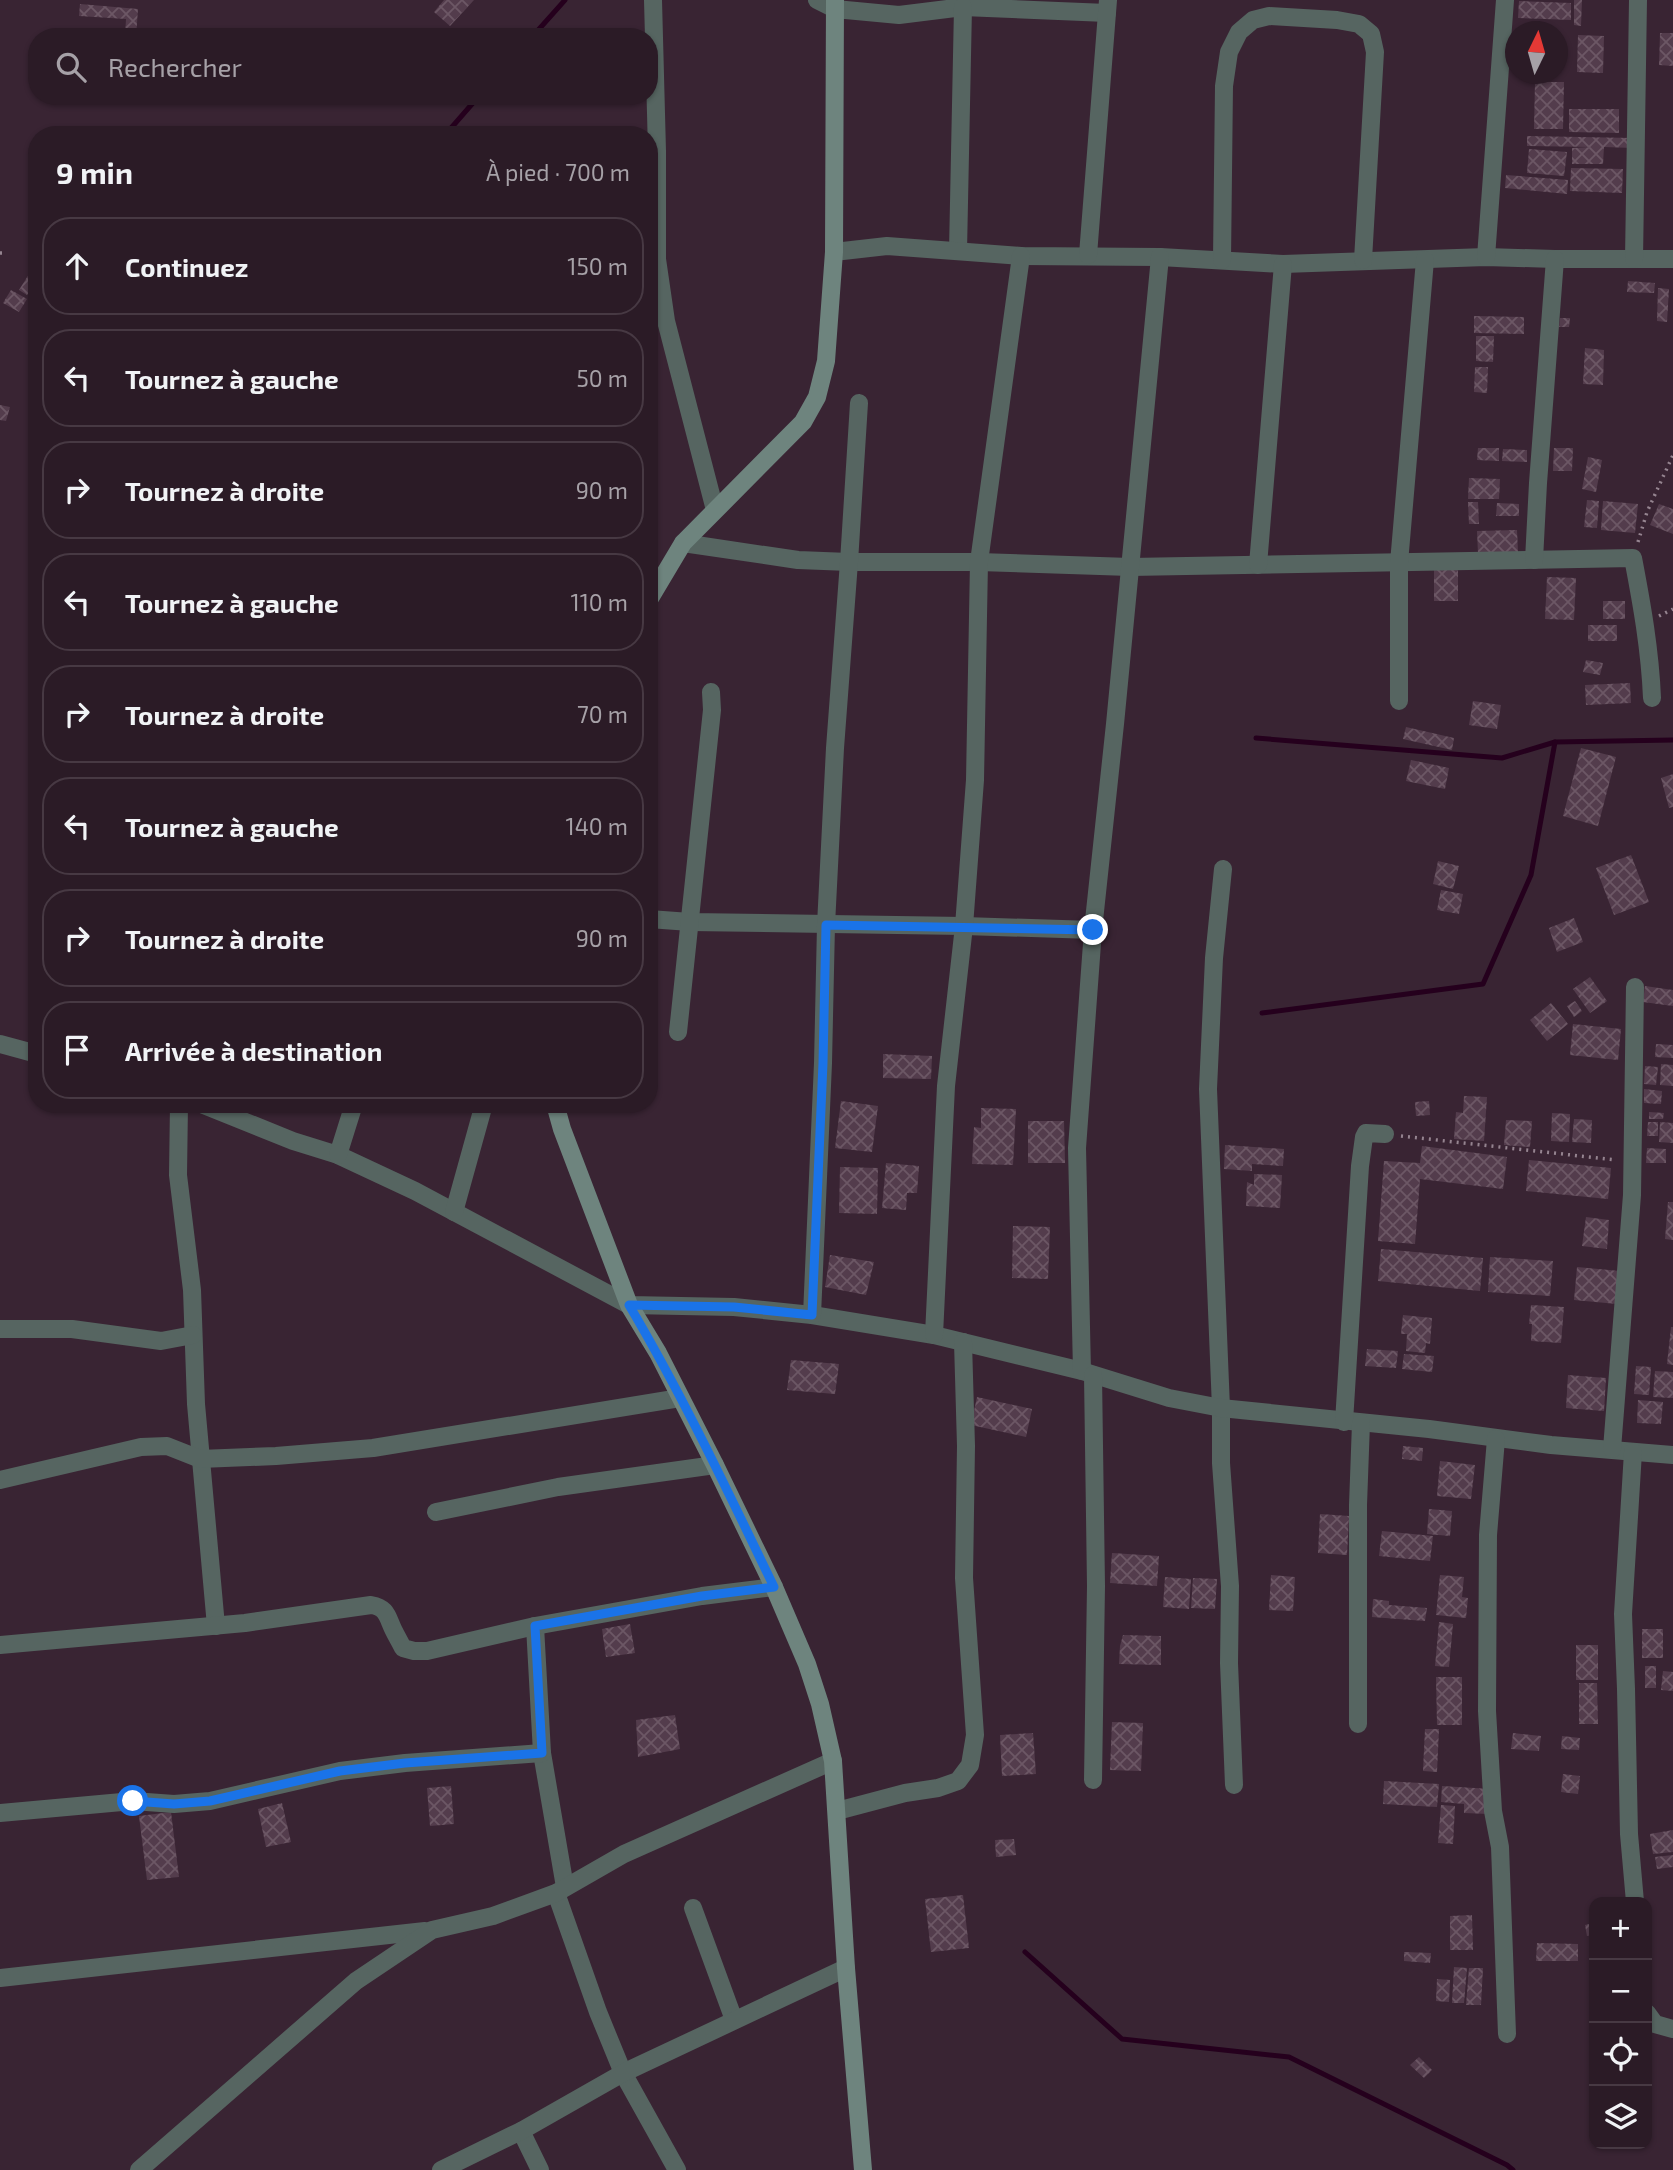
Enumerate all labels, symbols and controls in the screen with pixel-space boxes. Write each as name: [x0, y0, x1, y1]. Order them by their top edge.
north arrow: [1505, 21, 1568, 84]
search box: [28, 28, 658, 105]
icon: search: [52, 48, 90, 86]
text: Rechercher: [108, 51, 242, 82]
text: 9 min: [56, 154, 133, 190]
text: À pied · 700 m: [486, 158, 630, 186]
icon: ahead: [58, 247, 96, 285]
text: Continuez: [125, 251, 248, 282]
text: 150 m: [567, 252, 628, 280]
icon: left: [58, 359, 96, 397]
text: Tournez à gauche: [125, 363, 339, 394]
text: 50 m: [577, 364, 628, 392]
icon: right: [58, 471, 96, 509]
text: Tournez à droite: [125, 475, 324, 506]
text: 90 m: [576, 476, 628, 504]
icon: left: [58, 583, 96, 621]
text: Tournez à gauche: [125, 587, 339, 618]
text: 110 m: [571, 588, 628, 616]
icon: right: [58, 695, 96, 733]
text: Tournez à droite: [125, 699, 324, 730]
text: 70 m: [577, 700, 628, 728]
icon: left: [58, 807, 96, 845]
text: Tournez à gauche: [125, 811, 339, 842]
text: 140 m: [566, 812, 628, 840]
route end: [1077, 914, 1108, 945]
icon: right: [58, 919, 96, 957]
text: Tournez à droite: [125, 923, 324, 954]
text: 90 m: [576, 924, 628, 952]
icon: arrive: [58, 1031, 96, 1069]
text: Arrivée à destination: [125, 1035, 382, 1066]
route start: [117, 1785, 148, 1816]
map controls: [1589, 1897, 1652, 2149]
button: +: [1589, 1897, 1652, 1960]
button: −: [1589, 1960, 1652, 2023]
button: locate: [1589, 2023, 1652, 2086]
button: layers: [1589, 2086, 1652, 2149]

